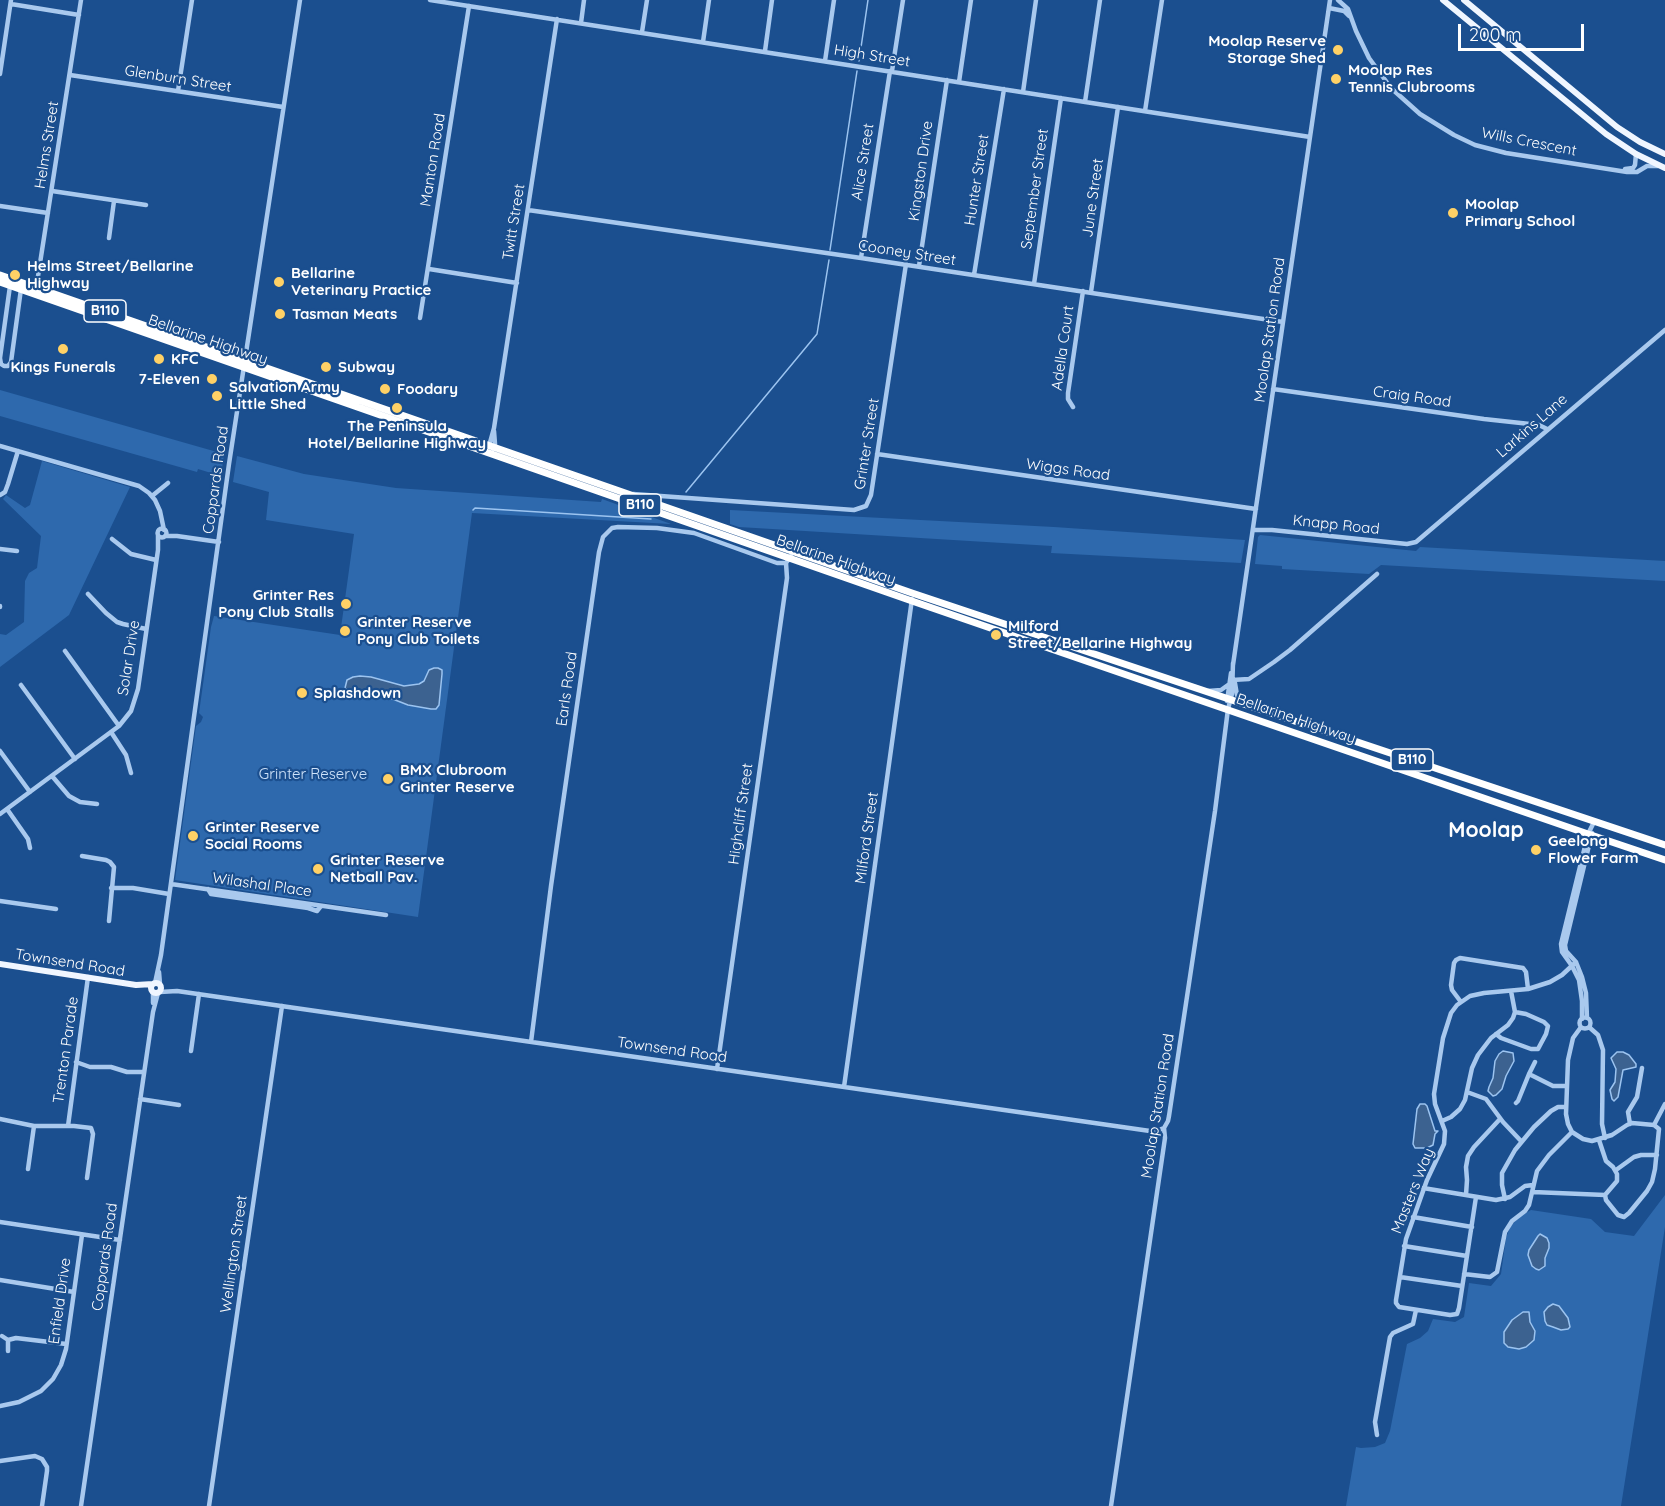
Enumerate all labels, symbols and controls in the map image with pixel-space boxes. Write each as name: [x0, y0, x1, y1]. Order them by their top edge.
scale bar: [1461, 12, 1587, 50]
text: 200 m: [1469, 23, 1522, 46]
place label: Moolap Reserve Storage Shed: [1208, 32, 1326, 67]
street label: High Street: [833, 41, 911, 71]
marker: Moolap Reserve Storage Shed: [1331, 43, 1345, 57]
place label: Moolap Res Tennis Clubrooms: [1348, 61, 1475, 96]
street label: Glenburn Street: [123, 62, 233, 96]
marker: Moolap Res Tennis Clubrooms: [1329, 72, 1343, 86]
street label: Helms Street: [31, 100, 63, 190]
street label: Manton Road: [417, 112, 449, 208]
street label: Kingston Drive: [905, 120, 937, 222]
street label: Alice Street: [848, 122, 878, 202]
street label: Wills Crescent: [1480, 124, 1578, 160]
street label: September Street: [1018, 128, 1052, 250]
street label: Hunter Street: [961, 133, 993, 227]
street label: June Street: [1079, 157, 1107, 239]
street label: Twitt Street: [499, 183, 529, 261]
place label: Moolap Primary School: [1465, 195, 1575, 230]
marker: Moolap Primary School: [1446, 206, 1460, 220]
street label: Cooney Street: [857, 236, 957, 270]
street label: Moolap Station Road: [1251, 256, 1289, 404]
place label: Helms Street/Bellarine Highway: [27, 257, 194, 292]
place label: Bellarine Veterinary Practice: [291, 264, 431, 299]
marker: Helms Street/Bellarine Highway: [8, 268, 22, 282]
marker: Bellarine Veterinary Practice: [272, 275, 286, 289]
road number: B110: [84, 300, 126, 322]
street label: Adella Court: [1048, 304, 1078, 392]
place label: Tasman Meats: [292, 305, 397, 323]
marker: Tasman Meats: [273, 307, 287, 321]
street label: Bellarine Highway: [146, 311, 270, 369]
marker: Kings Funerals: [56, 342, 70, 356]
place label: KFC: [171, 350, 199, 368]
marker: KFC: [152, 352, 166, 366]
place label: Kings Funerals: [11, 358, 115, 376]
place label: Subway: [338, 358, 395, 376]
marker: Subway: [319, 360, 333, 374]
place label: 7-Eleven: [138, 370, 200, 388]
marker: 7-Eleven: [205, 372, 219, 386]
place label: Salvation Army Little Shed: [229, 378, 340, 413]
place label: Foodary: [397, 380, 458, 398]
marker: Foodary: [378, 382, 392, 396]
street label: Craig Road: [1372, 383, 1452, 411]
marker: Salvation Army Little Shed: [210, 389, 224, 403]
street label: Larkins Lane: [1493, 390, 1571, 462]
street label: Grinter Street: [851, 397, 883, 491]
marker: The Peninsula Hotel/Bellarine Highway: [390, 401, 404, 415]
place label: The Peninsula Hotel/Bellarine Highway: [308, 417, 486, 452]
street label: Coppards Road: [200, 425, 232, 535]
street label: Wiggs Road: [1025, 455, 1111, 485]
road number: B110: [619, 494, 661, 516]
street label: Knapp Road: [1292, 511, 1380, 539]
street label: Bellarine Highway: [774, 531, 898, 589]
place label: Grinter Res Pony Club Stalls: [218, 586, 334, 621]
marker: Grinter Res Pony Club Stalls: [339, 597, 353, 611]
place label: Grinter Reserve Pony Club Toilets: [357, 613, 480, 648]
place label: Milford Street/Bellarine Highway: [1008, 617, 1192, 652]
street label: Solar Drive: [114, 619, 144, 697]
marker: Grinter Reserve Pony Club Toilets: [338, 624, 352, 638]
marker: Milford Street/Bellarine Highway: [989, 628, 1003, 642]
street label: Earls Road: [553, 651, 581, 727]
place label: Splashdown: [314, 684, 401, 702]
marker: Splashdown: [295, 686, 309, 700]
street label: Bellarine Highway: [1234, 690, 1358, 748]
road number: B110: [1391, 749, 1433, 771]
place label: BMX Clubroom Grinter Reserve: [400, 761, 515, 796]
street label: Highcliff Street: [725, 762, 757, 866]
park label: Grinter Reserve: [259, 765, 367, 783]
marker: BMX Clubroom Grinter Reserve: [381, 772, 395, 786]
street label: Milford Street: [852, 791, 882, 885]
place label: Grinter Reserve Social Rooms: [205, 818, 320, 853]
district label: Moolap: [1448, 818, 1524, 844]
marker: Grinter Reserve Social Rooms: [186, 829, 200, 843]
place label: Geelong Flower Farm: [1548, 832, 1639, 867]
marker: Geelong Flower Farm: [1529, 843, 1543, 857]
place label: Grinter Reserve Netball Pav.: [330, 851, 445, 886]
marker: Grinter Reserve Netball Pav.: [311, 862, 325, 876]
street label: Wilashal Place: [211, 869, 313, 901]
street label: Townsend Road: [14, 945, 126, 981]
street label: Trenton Parade: [50, 995, 82, 1105]
street label: Moolap Station Road: [1138, 1032, 1178, 1180]
street label: Townsend Road: [616, 1033, 728, 1067]
street label: Masters Way: [1388, 1145, 1438, 1237]
street label: Wellington Street: [217, 1194, 251, 1314]
street label: Coppards Road: [89, 1202, 121, 1312]
street label: Enfield Drive: [45, 1257, 75, 1345]

